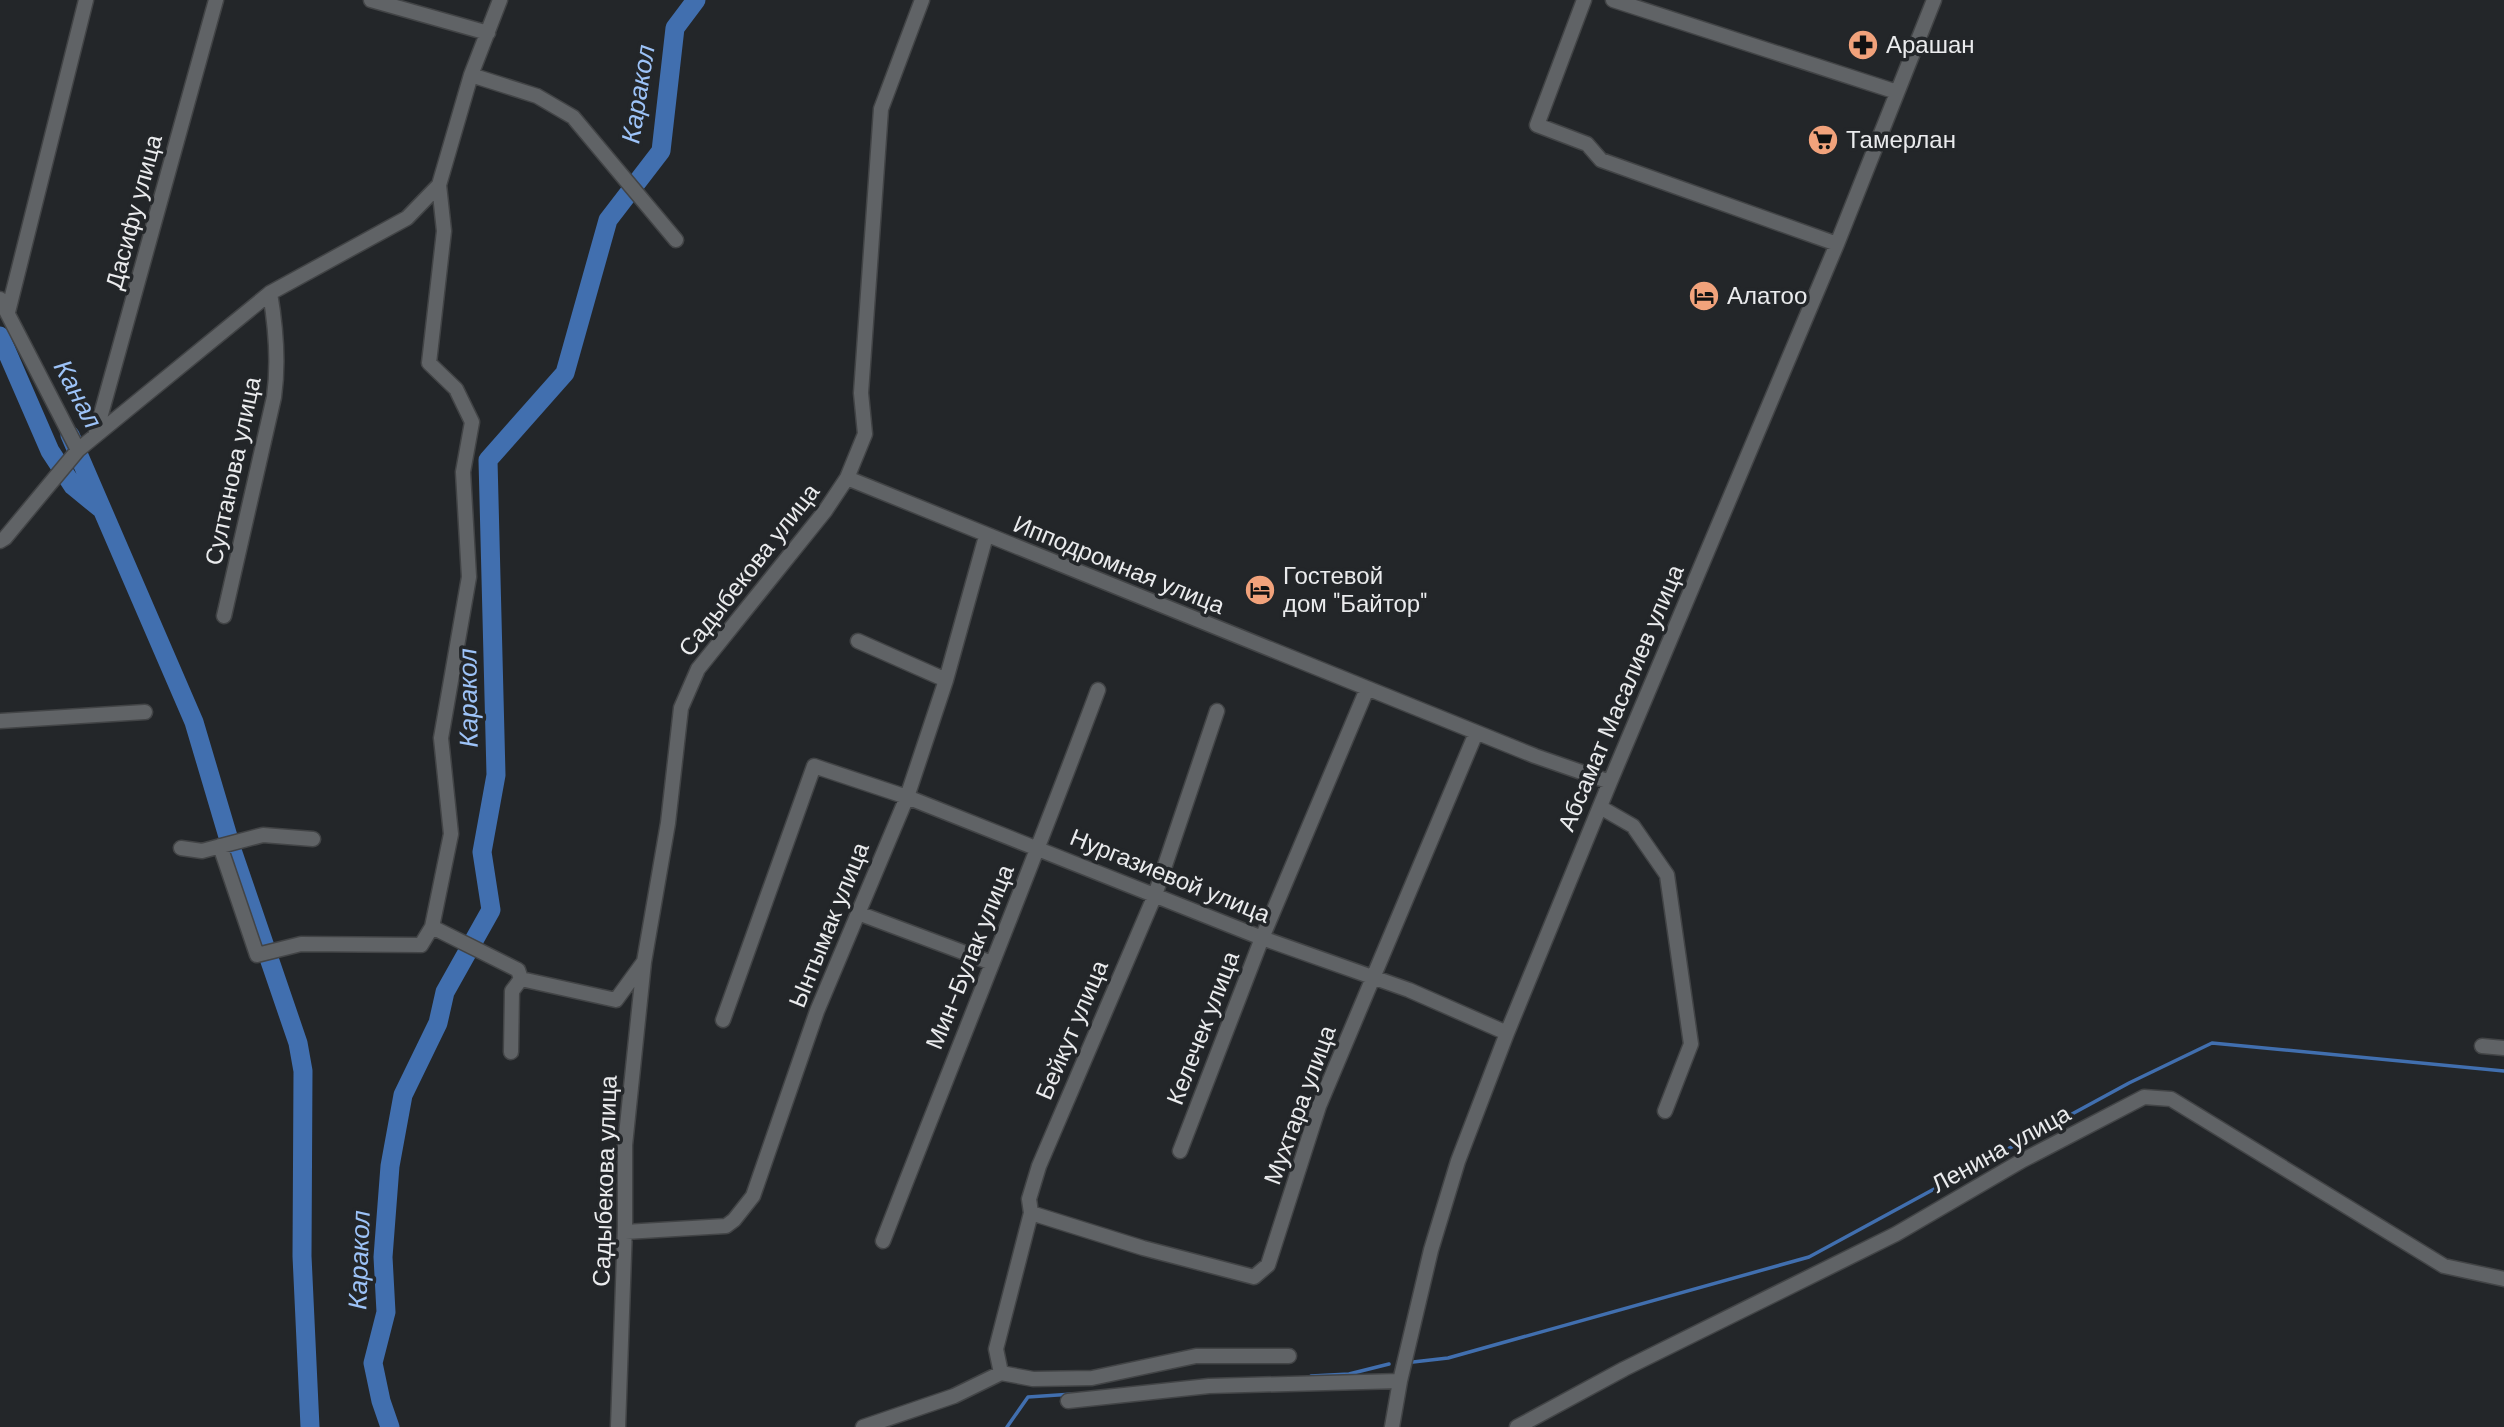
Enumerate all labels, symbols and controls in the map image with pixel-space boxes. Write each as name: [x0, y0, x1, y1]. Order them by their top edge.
pharmacy icon: Арашан: [1846, 28, 1880, 62]
place label: Арашан: [1886, 29, 1975, 60]
water label: Каракол: [613, 42, 663, 146]
supermarket icon: Тамерлан: [1806, 123, 1840, 157]
place label: Тамерлан: [1846, 124, 1956, 155]
street label: Дасифу улица: [98, 131, 169, 293]
hotel icon: Алатоо: [1687, 279, 1721, 313]
place label: Алатоо: [1727, 280, 1807, 311]
water label: Канал: [46, 354, 110, 434]
street label: Султанова улица: [197, 373, 268, 568]
street label: Садыбекова улица: [671, 476, 826, 663]
street label: Ипподромная улица: [1009, 508, 1230, 621]
street label: Абсамат Масалиев улица: [1550, 559, 1691, 836]
place label: Гостевой дом "Байтор": [1283, 560, 1427, 619]
hotel icon: Гостевой дом "Байтор": [1243, 573, 1277, 607]
water label: Каракол: [450, 648, 486, 748]
street label: Нургазиевой улица: [1066, 821, 1275, 930]
street label: Ынтымак улица: [781, 837, 876, 1012]
street label: Мин-Булак улица: [918, 859, 1021, 1054]
street label: Келечек улица: [1159, 946, 1246, 1109]
street label: Бейкут улица: [1028, 955, 1115, 1104]
street label: Мухтара улица: [1256, 1020, 1343, 1189]
street label: Садыбекова улица: [585, 1074, 624, 1287]
street label: Ленина улица: [1926, 1097, 2076, 1200]
water label: Каракол: [340, 1209, 378, 1310]

